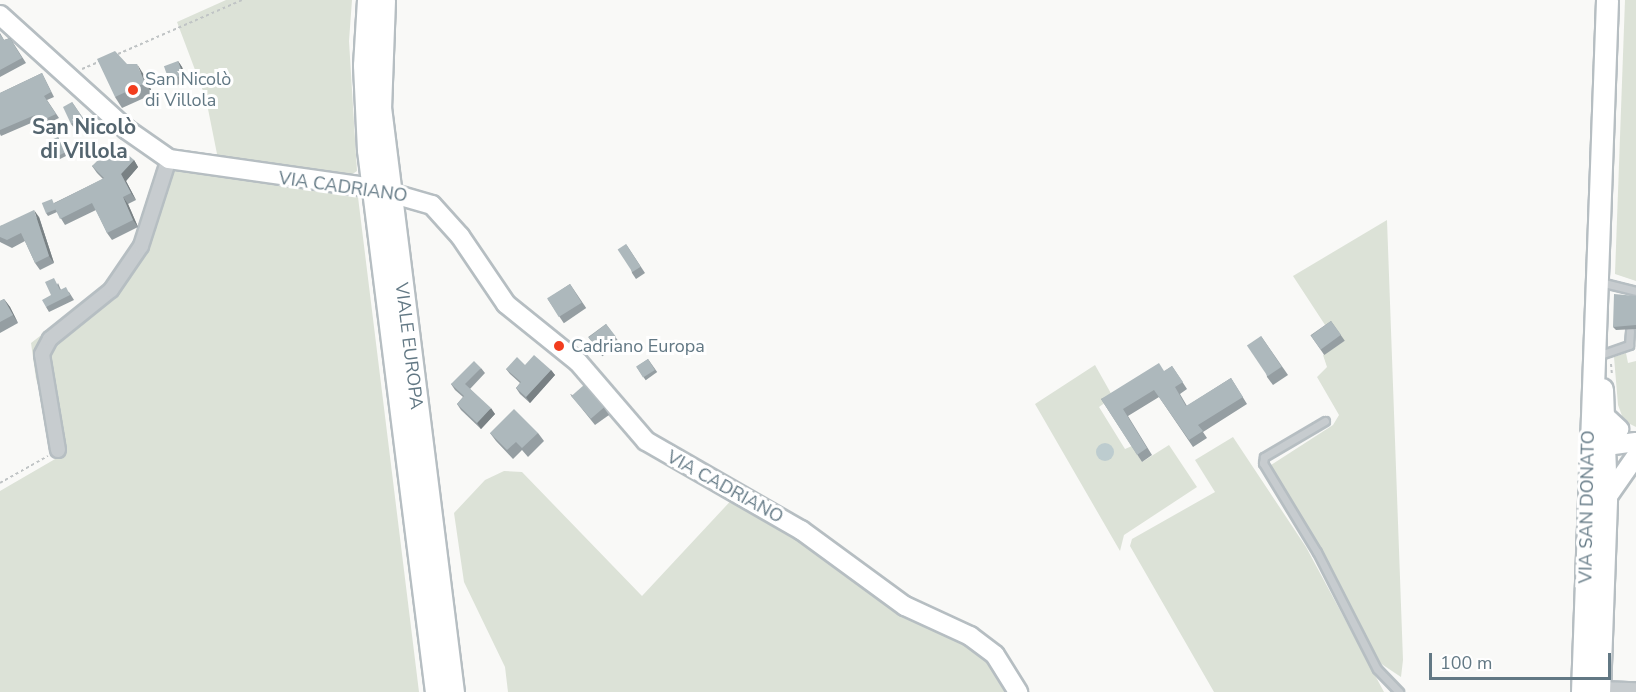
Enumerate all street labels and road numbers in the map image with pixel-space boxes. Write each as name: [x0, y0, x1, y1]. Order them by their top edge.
street label: VIA CADRIANO: [277, 167, 409, 207]
street label: VIALE EUROPA: [391, 281, 427, 411]
street label: VIA SAN DONATO: [1575, 430, 1599, 584]
street label: VIA CADRIANO: [663, 446, 787, 528]

